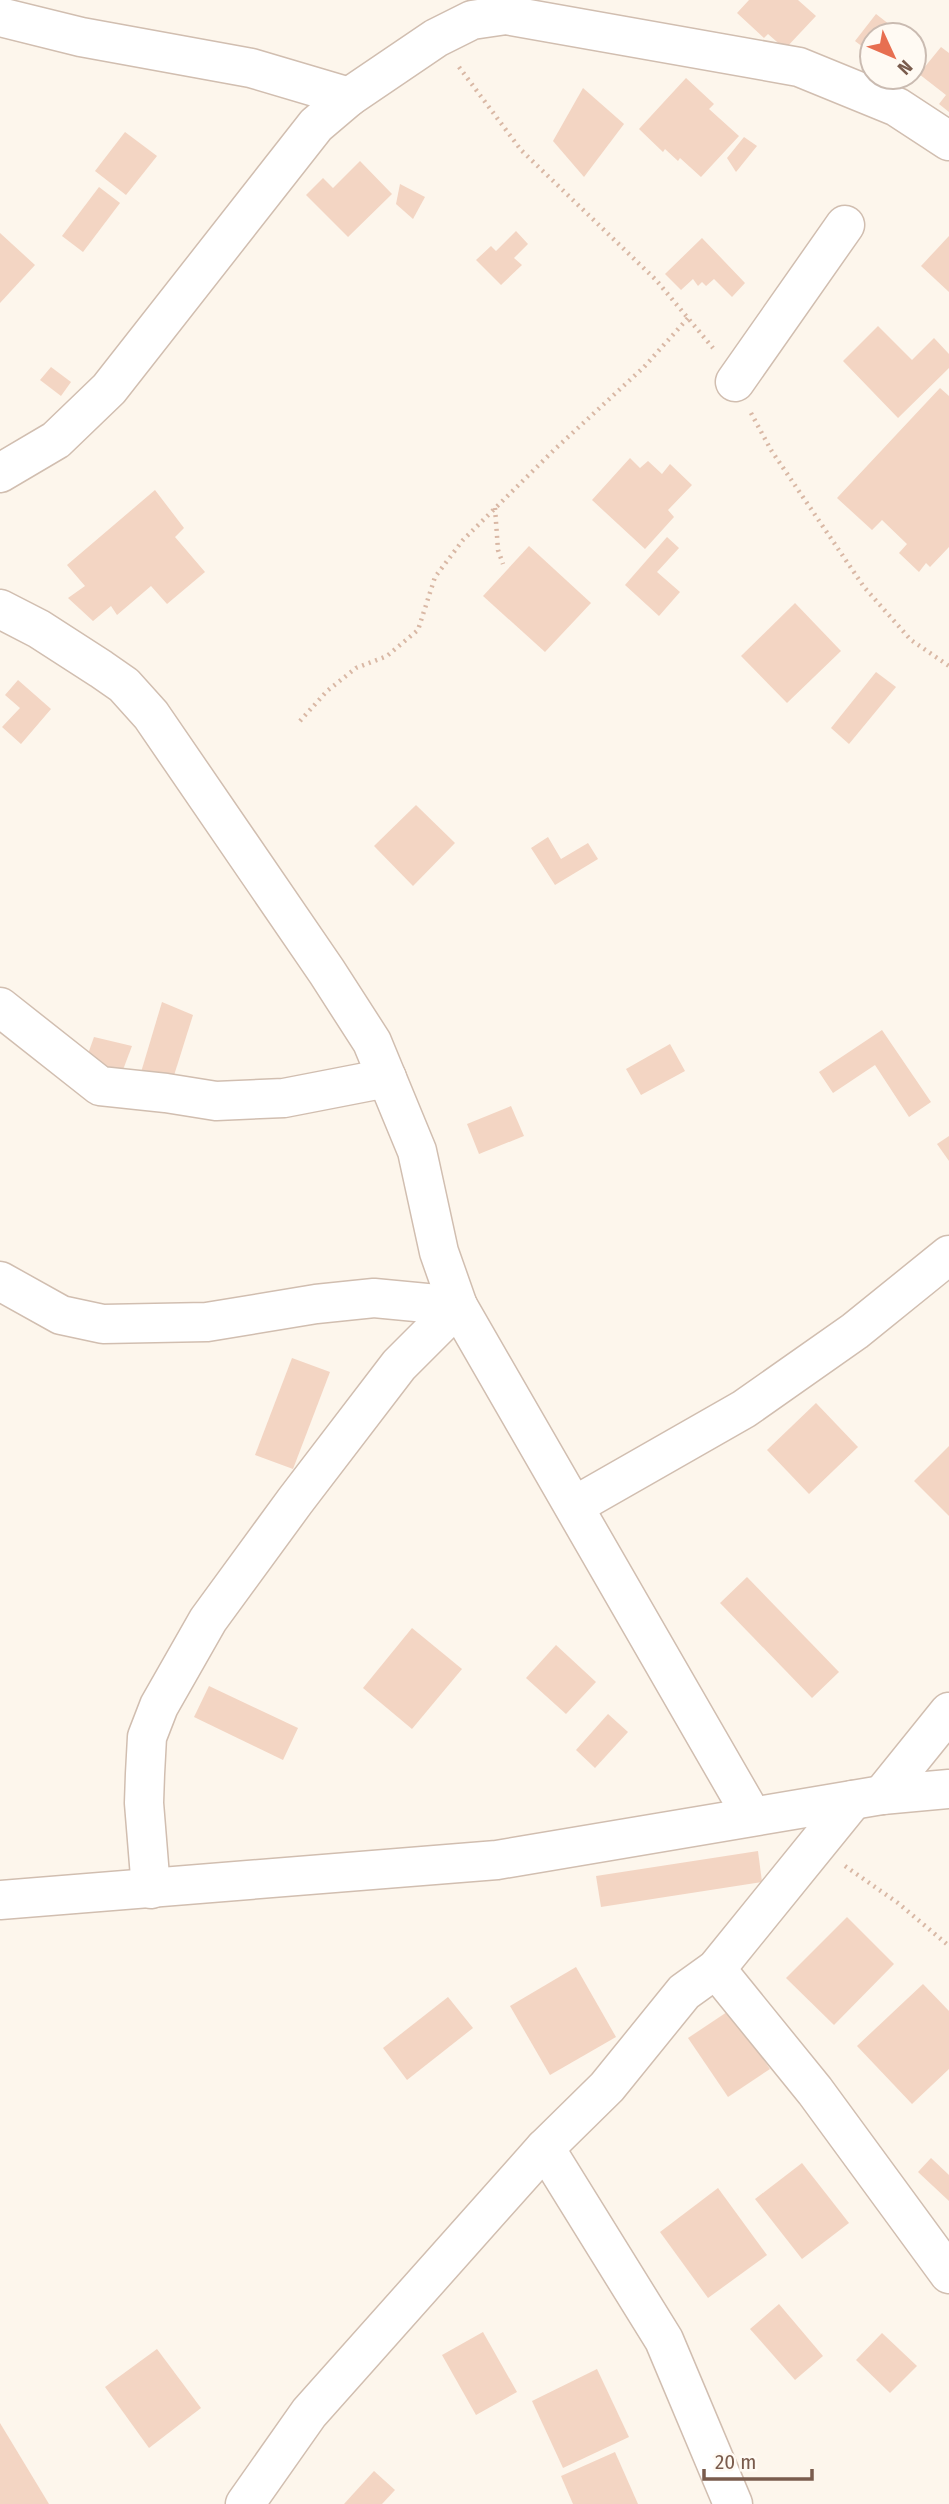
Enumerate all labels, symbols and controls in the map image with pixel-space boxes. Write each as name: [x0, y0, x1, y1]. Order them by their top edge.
north arrow: [858, 21, 928, 91]
text: N: [893, 55, 917, 80]
scale bar: [704, 2438, 813, 2482]
text: 20 m: [715, 2449, 756, 2475]

